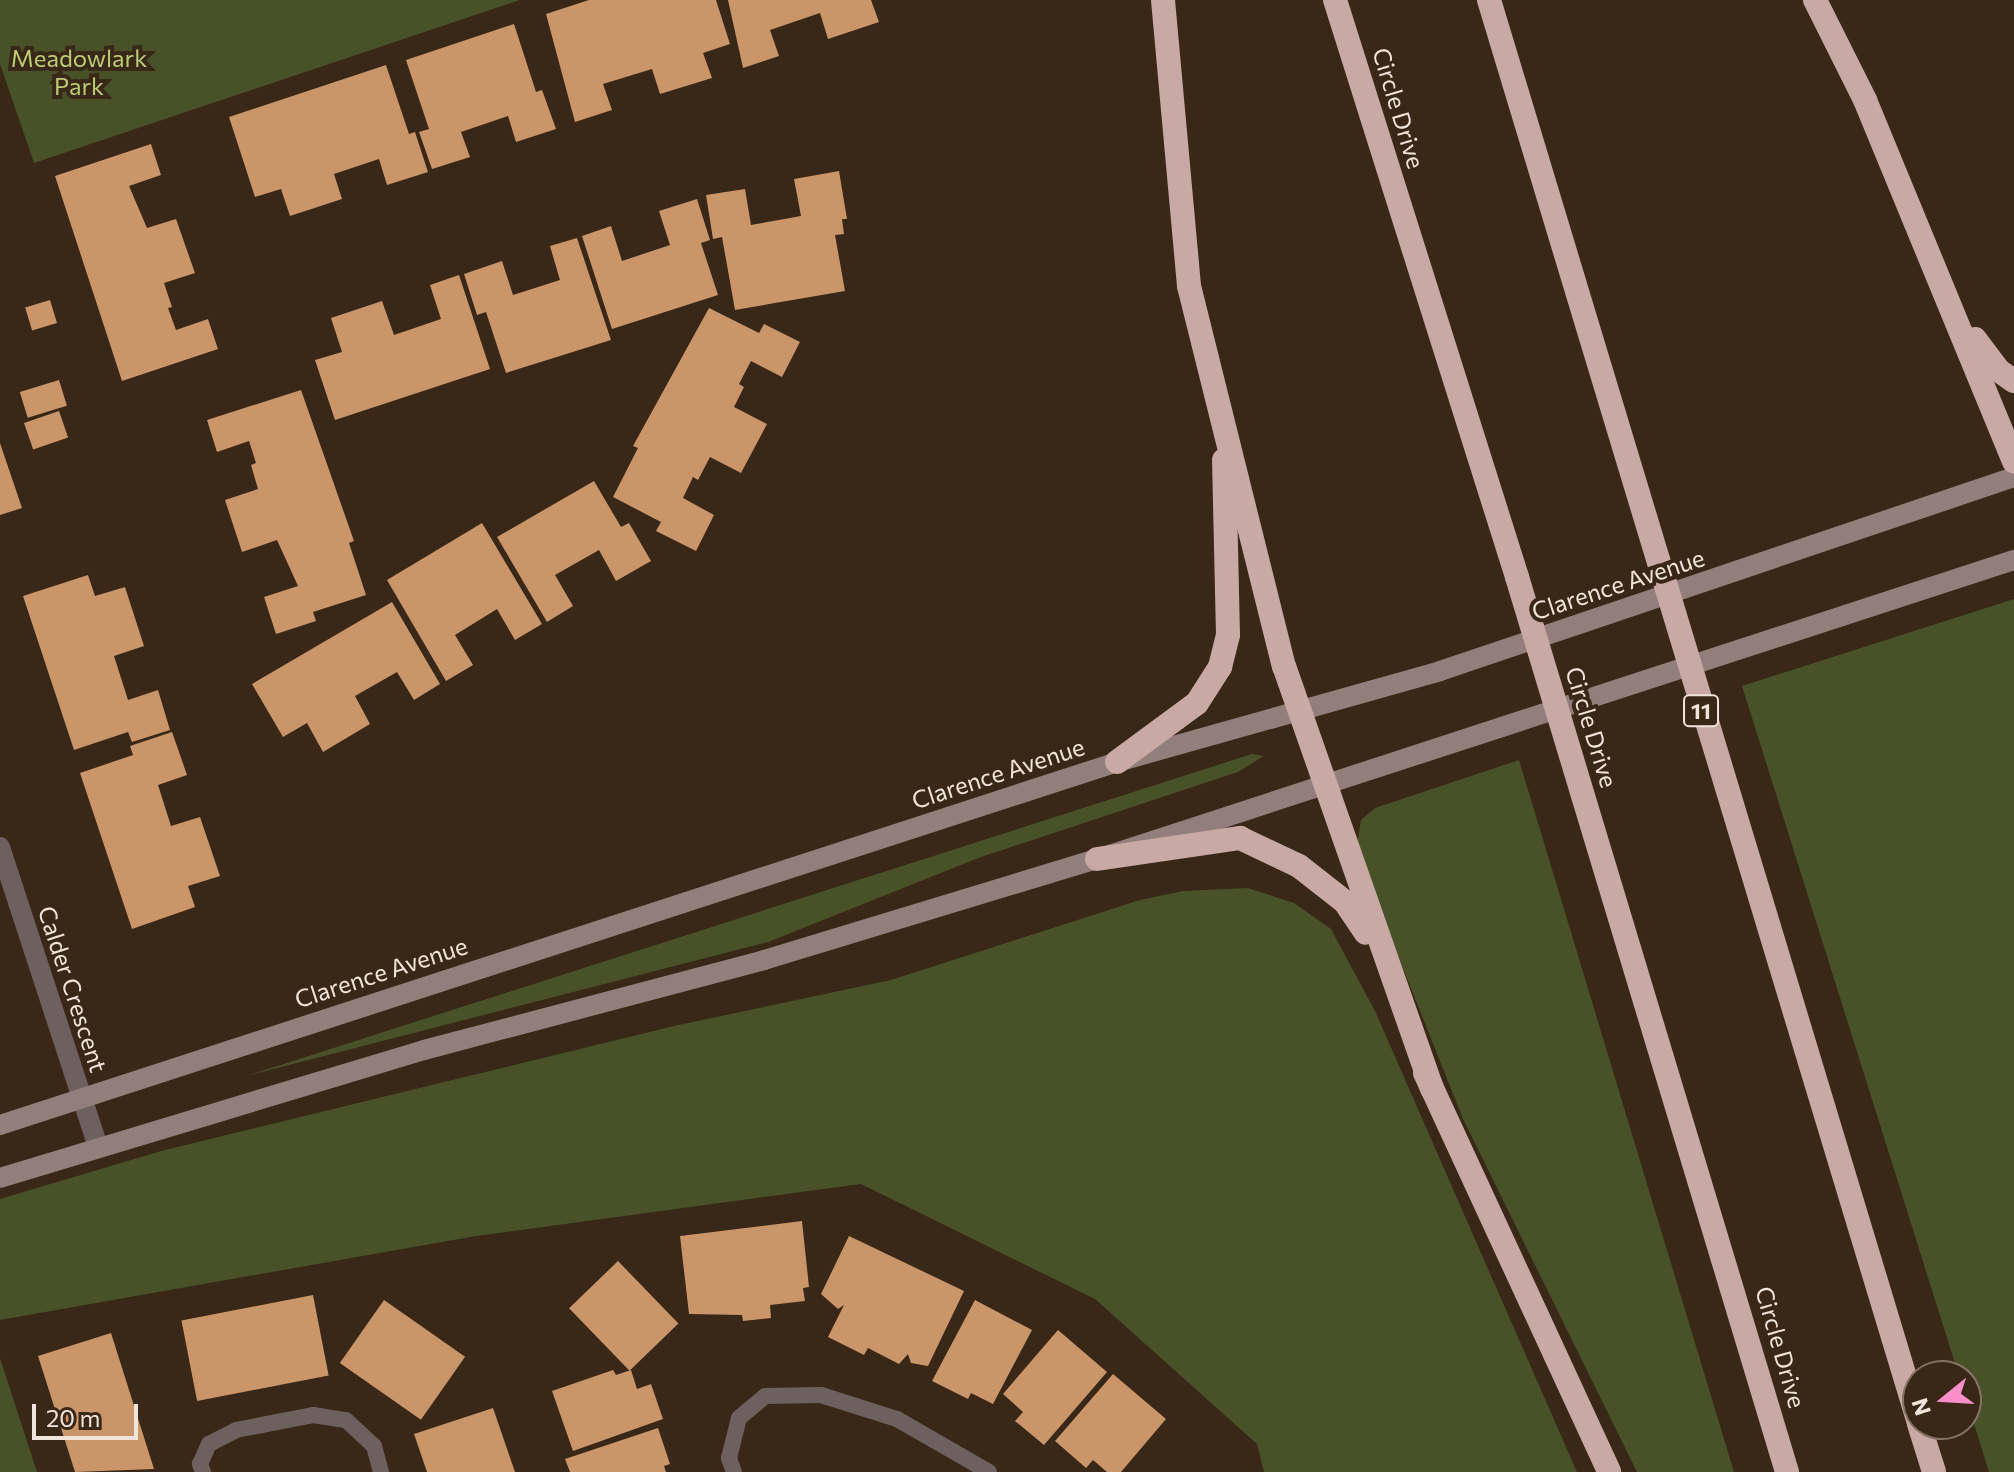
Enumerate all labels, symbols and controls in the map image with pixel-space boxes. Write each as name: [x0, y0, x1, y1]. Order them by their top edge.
park label: Meadowlark Park: [11, 44, 147, 100]
street label: Circle Drive: [1367, 44, 1431, 172]
street label: Clarence Avenue: [1528, 543, 1708, 625]
street label: Circle Drive: [1560, 663, 1624, 791]
road number: 11: [1683, 693, 1719, 729]
street label: Clarence Avenue: [908, 732, 1088, 814]
street label: Calder Crescent: [33, 902, 113, 1076]
street label: Clarence Avenue: [291, 931, 471, 1013]
street label: Circle Drive: [1750, 1283, 1812, 1411]
north arrow: [1902, 1360, 1982, 1440]
scale bar: [36, 1388, 142, 1438]
text: N: [1905, 1395, 1936, 1419]
text: 20 m: [46, 1403, 100, 1432]

